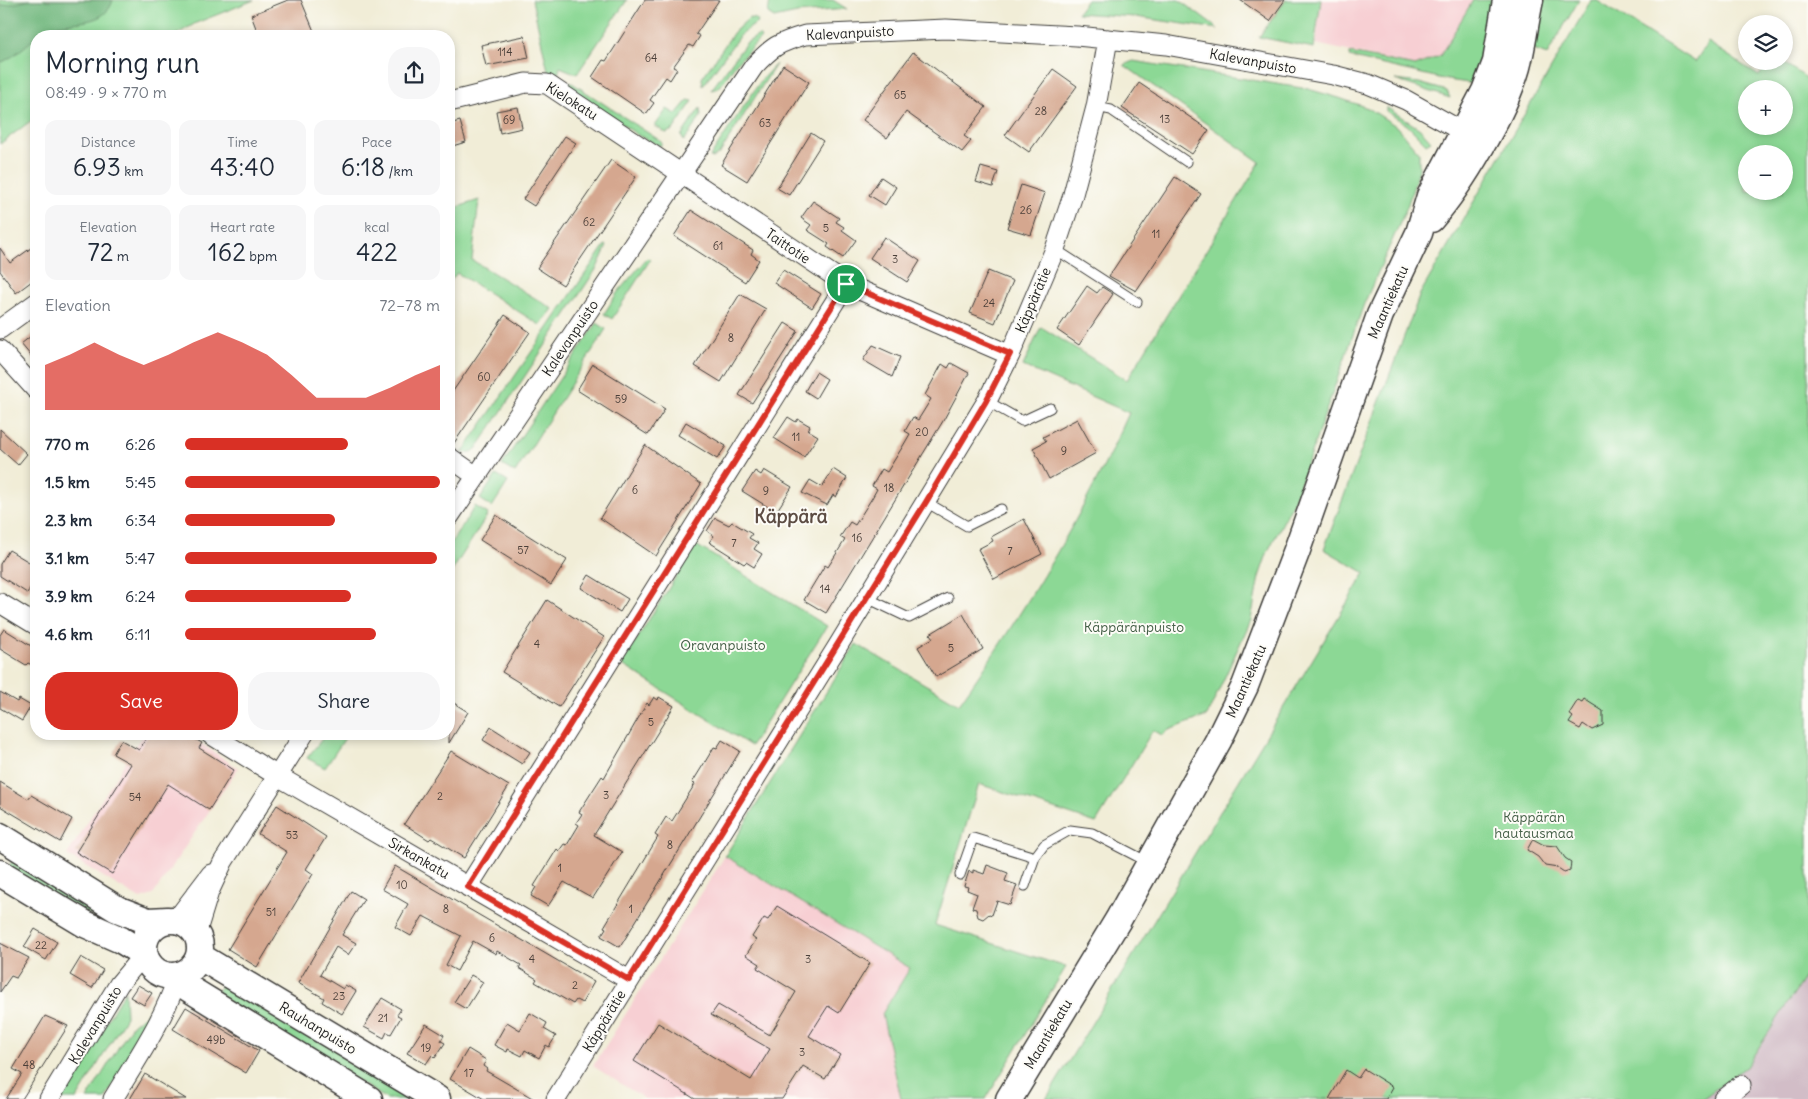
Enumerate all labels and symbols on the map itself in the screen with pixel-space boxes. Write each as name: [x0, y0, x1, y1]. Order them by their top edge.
street label: Kalevanpuisto: [805, 22, 895, 44]
street label: Kalevanpuisto: [1208, 44, 1298, 78]
house number: 114: [497, 45, 513, 59]
house number: 64: [645, 51, 657, 65]
street label: Kielokatu: [543, 78, 601, 124]
house number: 65: [894, 88, 906, 102]
house number: 28: [1035, 104, 1047, 118]
house number: 13: [1160, 112, 1170, 126]
house number: 69: [503, 113, 515, 127]
house number: 63: [759, 116, 771, 130]
house number: 26: [1020, 203, 1032, 217]
house number: 62: [583, 215, 595, 229]
house number: 5: [823, 221, 829, 235]
street label: Taittotie: [762, 225, 814, 267]
house number: 11: [1152, 227, 1160, 241]
house number: 61: [713, 239, 723, 253]
house number: 3: [892, 252, 898, 266]
street label: Maantiekatu: [1364, 262, 1412, 342]
pin: [825, 263, 867, 305]
street label: Käppärätie: [1011, 265, 1055, 335]
street label: Kalevanpuisto: [538, 296, 602, 380]
house number: 24: [983, 296, 995, 310]
house number: 8: [728, 331, 734, 345]
house number: 60: [477, 370, 491, 384]
house number: 59: [615, 392, 627, 406]
house number: 20: [915, 425, 929, 439]
house number: 11: [792, 430, 800, 444]
house number: 9: [1061, 444, 1067, 458]
house number: 18: [884, 481, 894, 495]
house number: 6: [632, 483, 638, 497]
house number: 9: [763, 484, 769, 498]
district label: Käppärä: [754, 504, 828, 528]
house number: 16: [852, 531, 862, 545]
house number: 7: [731, 536, 737, 550]
house number: 57: [517, 543, 529, 557]
house number: 7: [1007, 544, 1013, 558]
house number: 14: [820, 582, 830, 596]
park label: Käppäränpuisto: [1084, 618, 1184, 636]
park label: Oravanpuisto: [680, 636, 766, 654]
house number: 4: [534, 637, 540, 651]
house number: 5: [948, 641, 954, 655]
street label: Maantiekatu: [1222, 641, 1270, 721]
house number: 5: [648, 715, 654, 729]
house number: 3: [603, 788, 609, 802]
house number: 2: [437, 789, 443, 803]
house number: 54: [129, 790, 141, 804]
park label: Käppärän hautausmaa: [1494, 808, 1574, 842]
house number: 53: [286, 828, 298, 842]
street label: Sirkankatu: [385, 833, 453, 883]
house number: 8: [667, 838, 673, 852]
house number: 1: [558, 861, 562, 875]
house number: 10: [396, 878, 408, 892]
house number: 8: [443, 902, 449, 916]
house number: 1: [629, 902, 633, 916]
house number: 51: [266, 905, 276, 919]
house number: 6: [489, 931, 495, 945]
house number: 22: [35, 938, 47, 952]
house number: 4: [529, 952, 535, 966]
house number: 3: [805, 952, 811, 966]
house number: 2: [572, 978, 578, 992]
street label: Kalevanpuisto: [65, 982, 126, 1067]
street label: Käppärätie: [578, 987, 630, 1055]
house number: 23: [333, 989, 345, 1003]
street label: Maantiekatu: [1020, 996, 1076, 1072]
street label: Rauhanpuisto: [276, 998, 360, 1058]
house number: 21: [378, 1011, 388, 1025]
house number: 49b: [207, 1033, 225, 1047]
house number: 19: [421, 1041, 431, 1055]
house number: 3: [799, 1045, 805, 1059]
house number: 48: [23, 1058, 35, 1072]
house number: 17: [464, 1066, 474, 1080]

